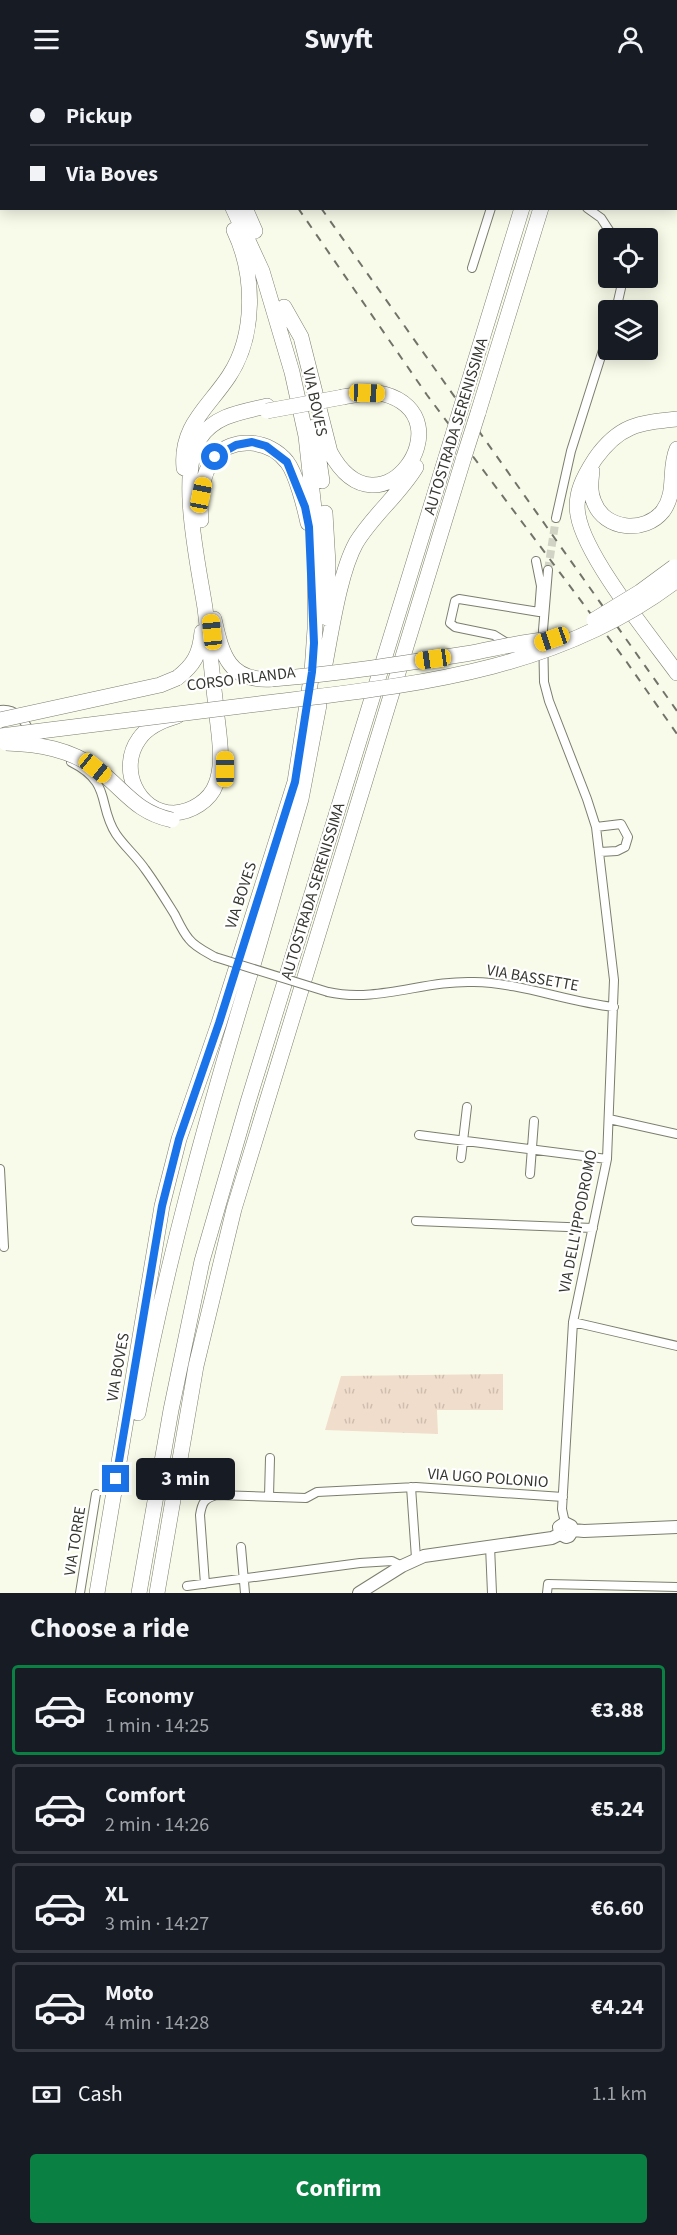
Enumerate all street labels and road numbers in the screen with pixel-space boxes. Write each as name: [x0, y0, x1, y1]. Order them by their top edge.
street label: AUTOSTRADA SERENISSIMA: [419, 335, 493, 518]
street label: VIA BOVES: [297, 366, 333, 438]
street label: CORSO IRLANDA: [186, 661, 297, 697]
street label: AUTOSTRADA SERENISSIMA: [276, 800, 350, 983]
street label: VIA BOVES: [220, 859, 262, 932]
street label: VIA BASSETTE: [485, 959, 581, 997]
street label: VIA DELL'IPPODROMO: [553, 1148, 603, 1295]
street label: VIA BOVES: [101, 1331, 135, 1403]
street label: VIA UGO POLONIO: [427, 1463, 549, 1493]
street label: VIA TORRE: [59, 1505, 91, 1577]

